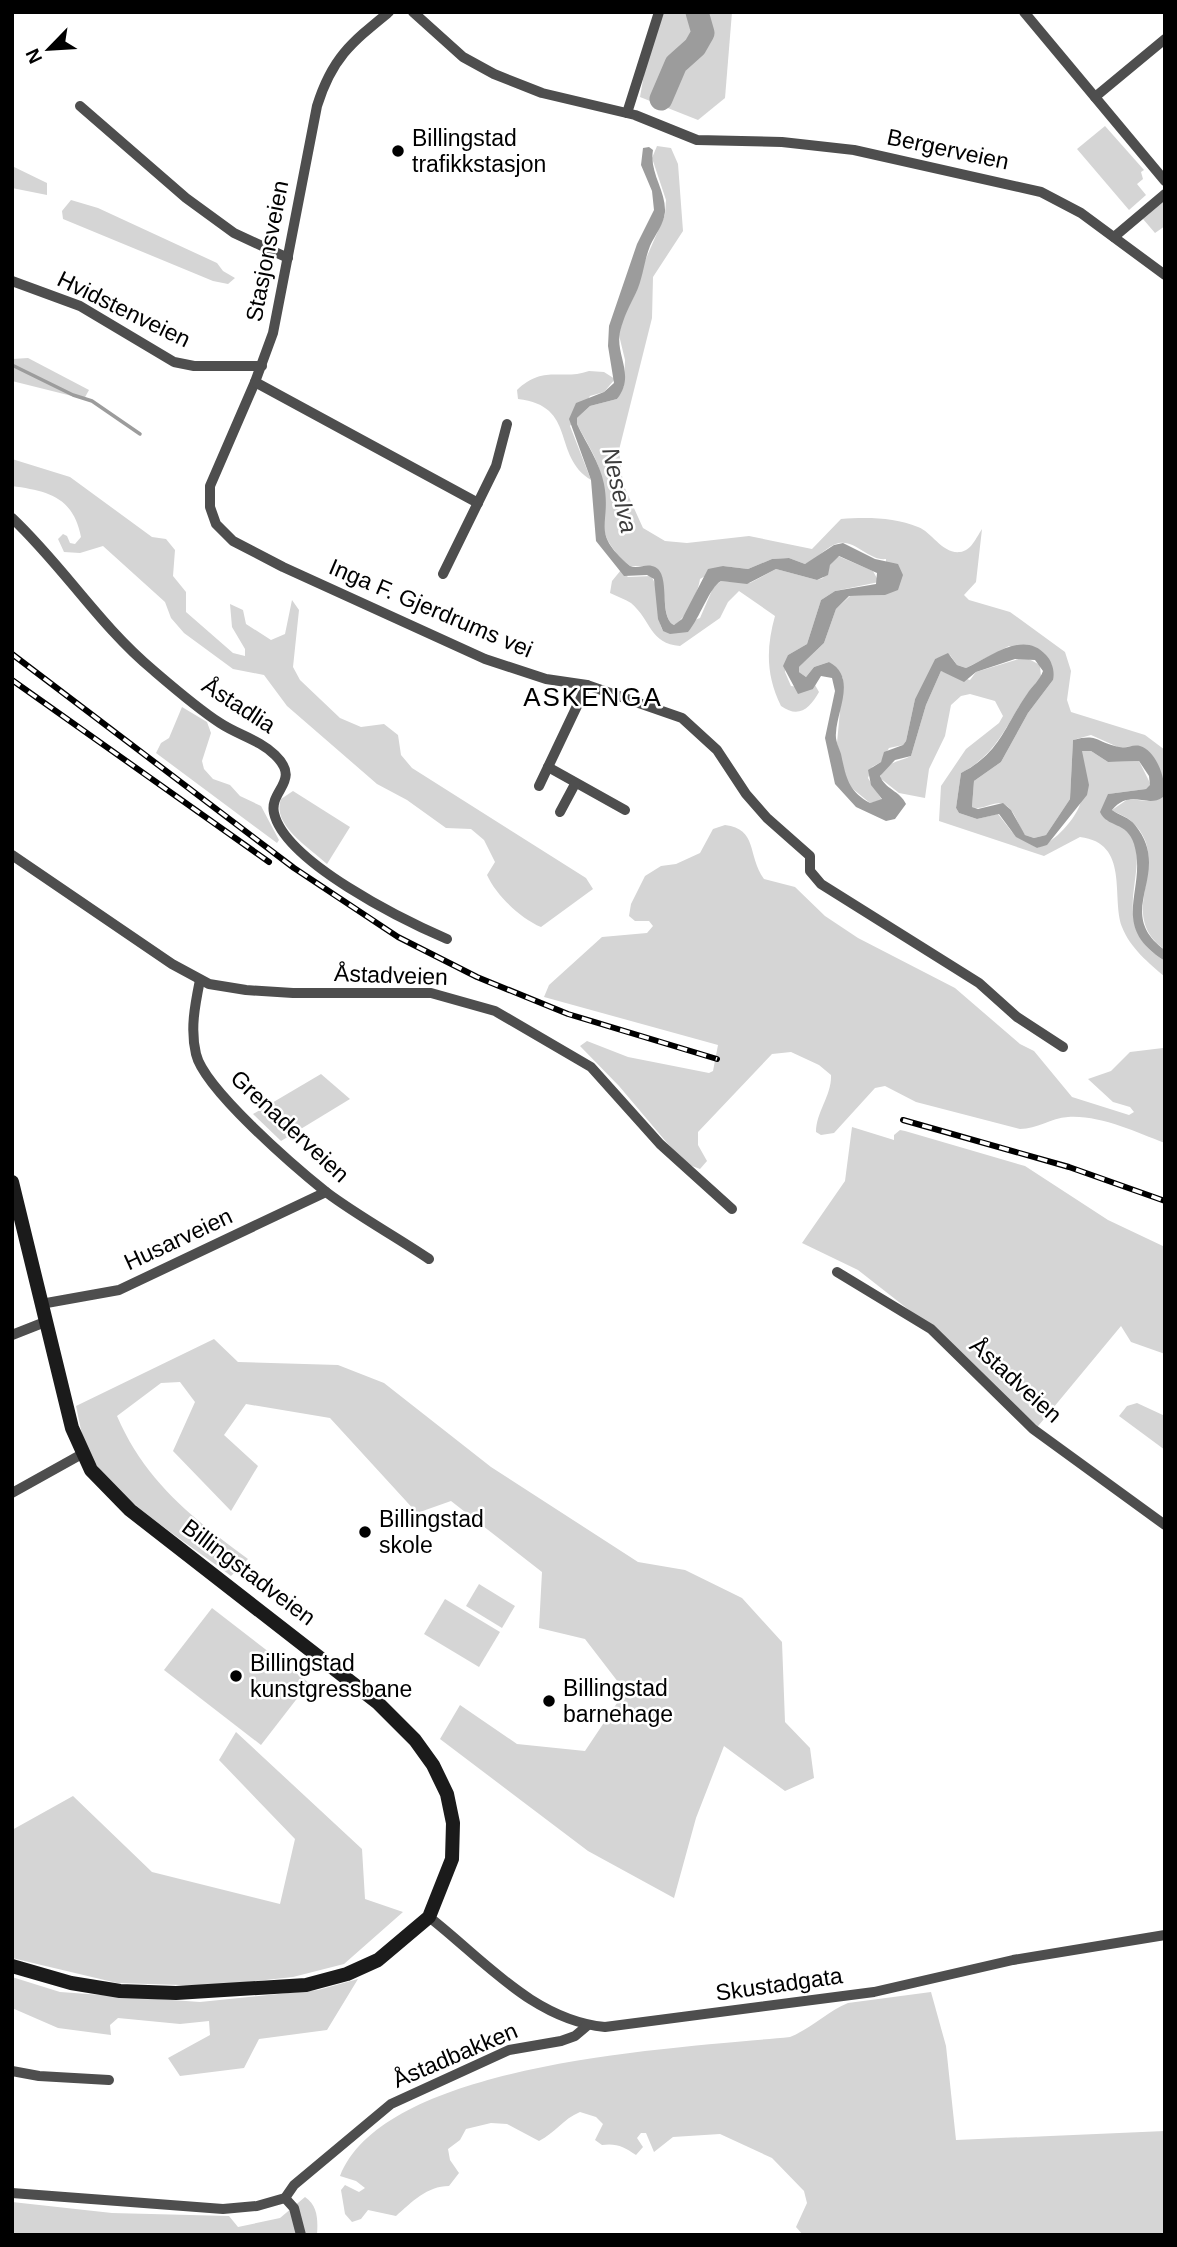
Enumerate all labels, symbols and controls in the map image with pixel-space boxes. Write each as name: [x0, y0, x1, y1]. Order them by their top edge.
north arrow: [14, 14, 84, 84]
text: N: [22, 45, 46, 67]
street label: Bergerveien: [885, 123, 1011, 175]
place label: Billingstad trafikkstasjon: [412, 125, 546, 177]
marker: Billingstad trafikkstasjon: [390, 143, 406, 159]
street label: Stasjonsveien: [241, 178, 293, 324]
street label: Hvidstenveien: [53, 266, 195, 352]
water label: Neselva: [597, 445, 643, 535]
street label: Inga F. Gjerdrums vei: [325, 553, 537, 663]
street label: Åstadlia: [198, 671, 281, 738]
district label: ASKENGA: [523, 682, 663, 712]
street label: Åstadveien: [334, 959, 448, 990]
street label: Grenaderveien: [225, 1065, 355, 1187]
street label: Husarveien: [120, 1203, 236, 1275]
street label: Åstadveien: [965, 1332, 1068, 1428]
place label: Billingstad skole: [379, 1506, 484, 1558]
street label: Billingstadveien: [177, 1514, 321, 1630]
marker: Billingstad skole: [357, 1524, 373, 1540]
place label: Billingstad kunstgressbane: [250, 1650, 412, 1702]
marker: Billingstad kunstgressbane: [228, 1668, 244, 1684]
place label: Billingstad barnehage: [563, 1675, 673, 1727]
marker: Billingstad barnehage: [541, 1693, 557, 1709]
street label: Skustadgata: [714, 1962, 844, 2006]
street label: Åstadbakken: [388, 2016, 521, 2093]

